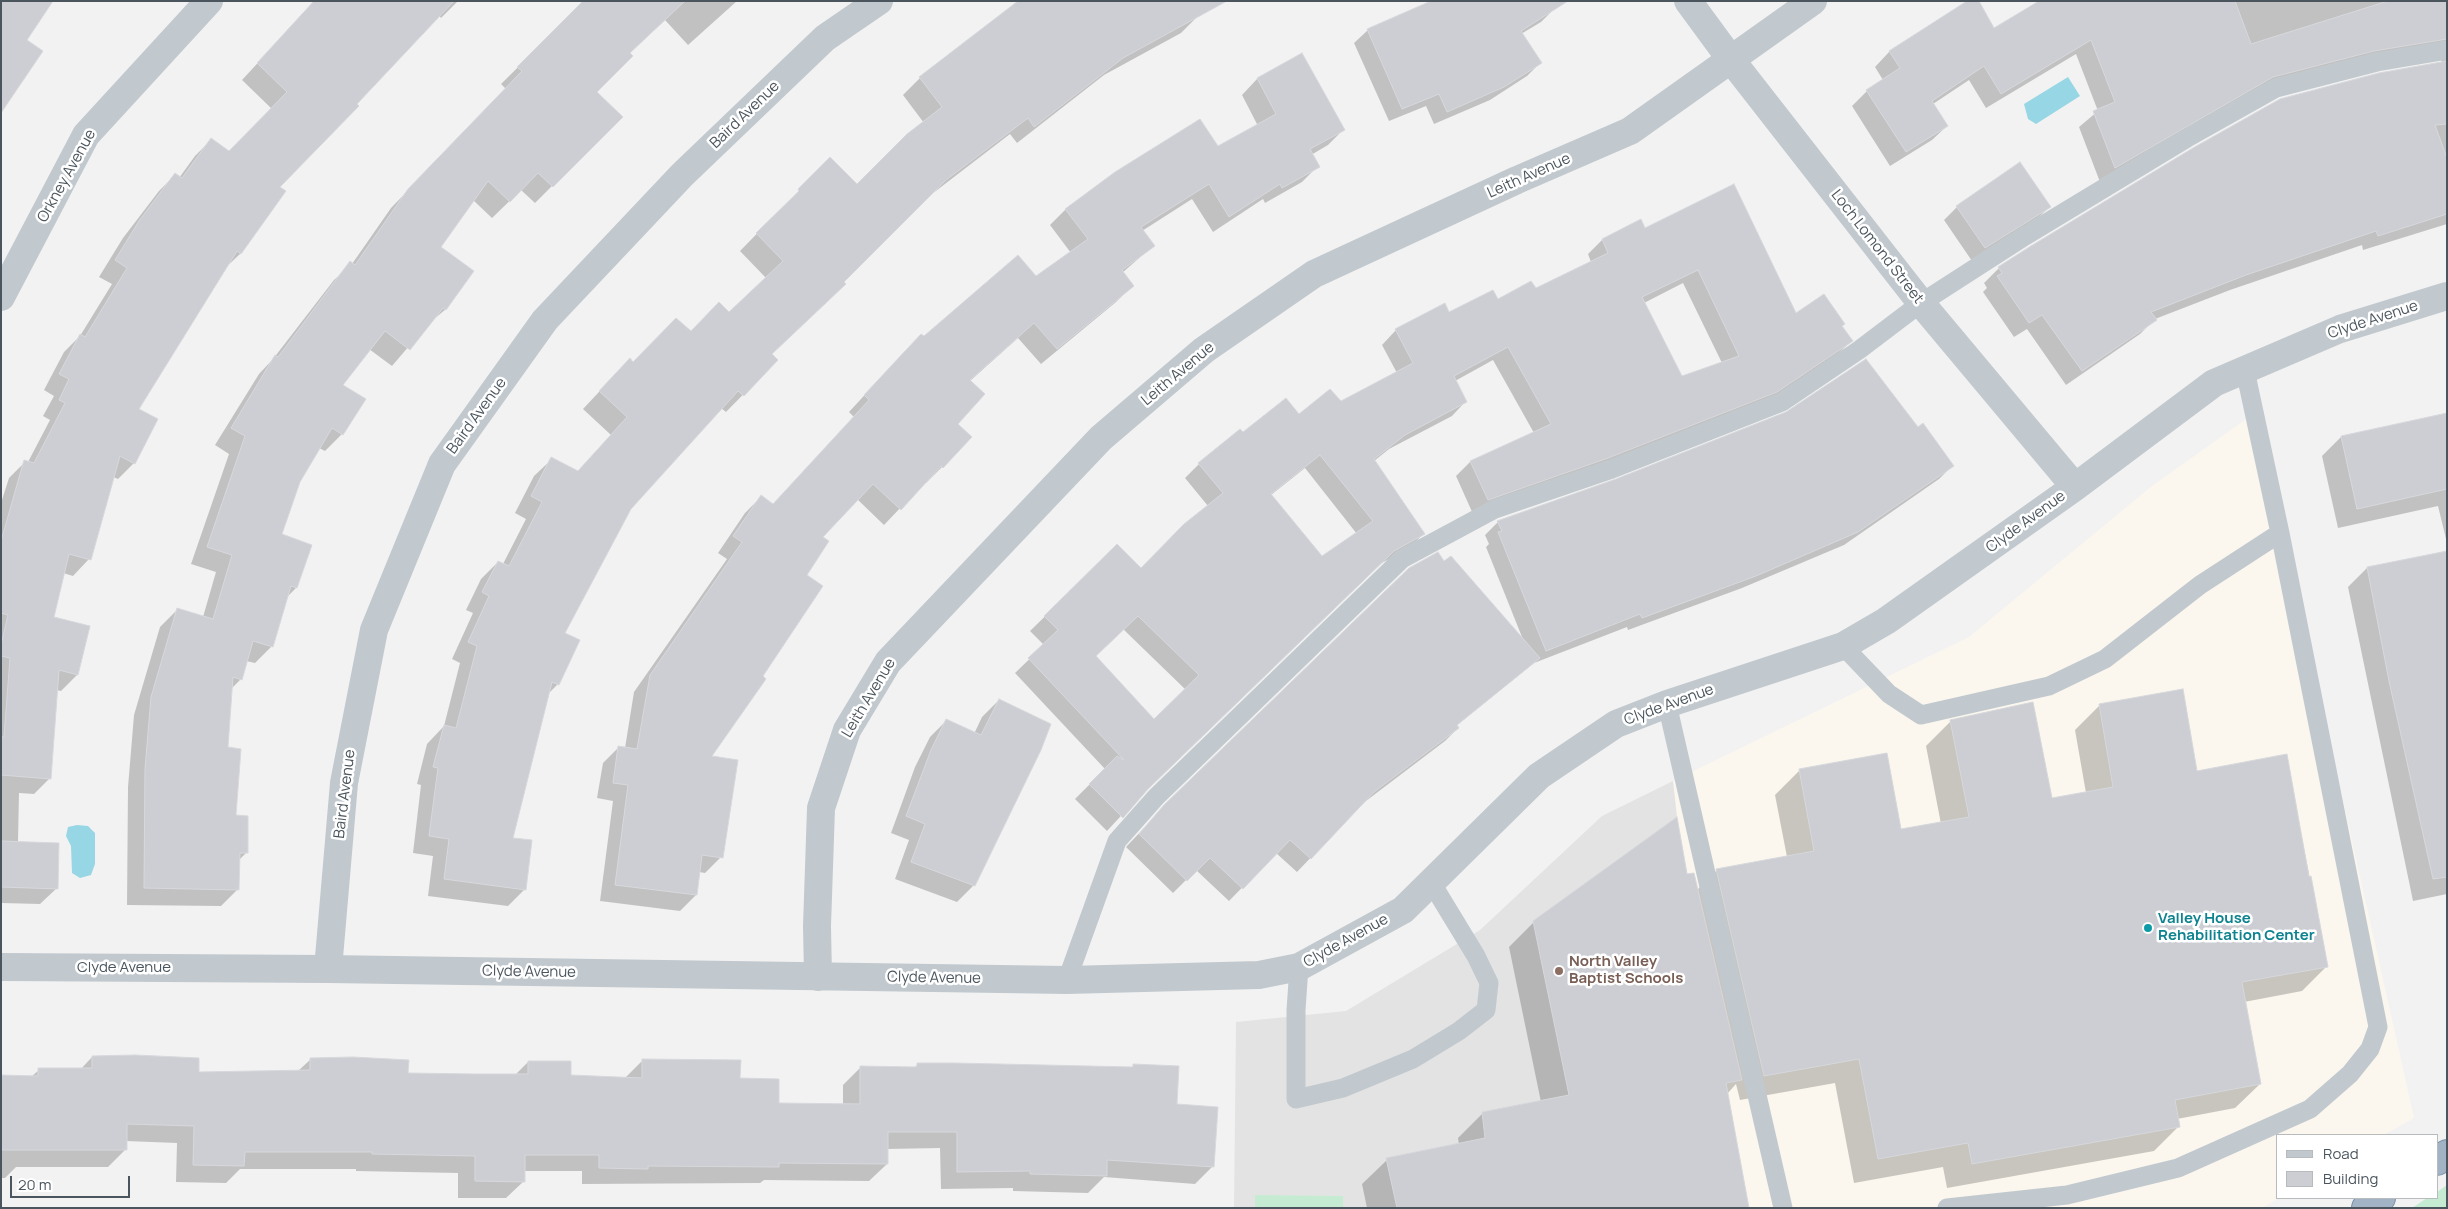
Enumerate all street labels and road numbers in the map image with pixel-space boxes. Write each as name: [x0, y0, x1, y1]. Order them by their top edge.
street label: Baird Avenue: [707, 77, 783, 153]
street label: Orkney Avenue: [34, 126, 100, 226]
street label: Leith Avenue: [1485, 150, 1573, 202]
street label: Loch Lomond Street: [1827, 186, 1927, 308]
street label: Clyde Avenue: [2326, 297, 2420, 343]
street label: Leith Avenue: [1138, 338, 1218, 410]
street label: Baird Avenue: [443, 374, 511, 458]
street label: Clyde Avenue: [1983, 487, 2069, 557]
street label: Leith Avenue: [838, 655, 900, 741]
street label: Clyde Avenue: [1622, 680, 1716, 730]
street label: Baird Avenue: [331, 748, 359, 840]
street label: Clyde Avenue: [1301, 910, 1391, 972]
street label: Clyde Avenue: [77, 959, 171, 977]
street label: Clyde Avenue: [482, 962, 576, 982]
street label: Clyde Avenue: [887, 968, 981, 988]

